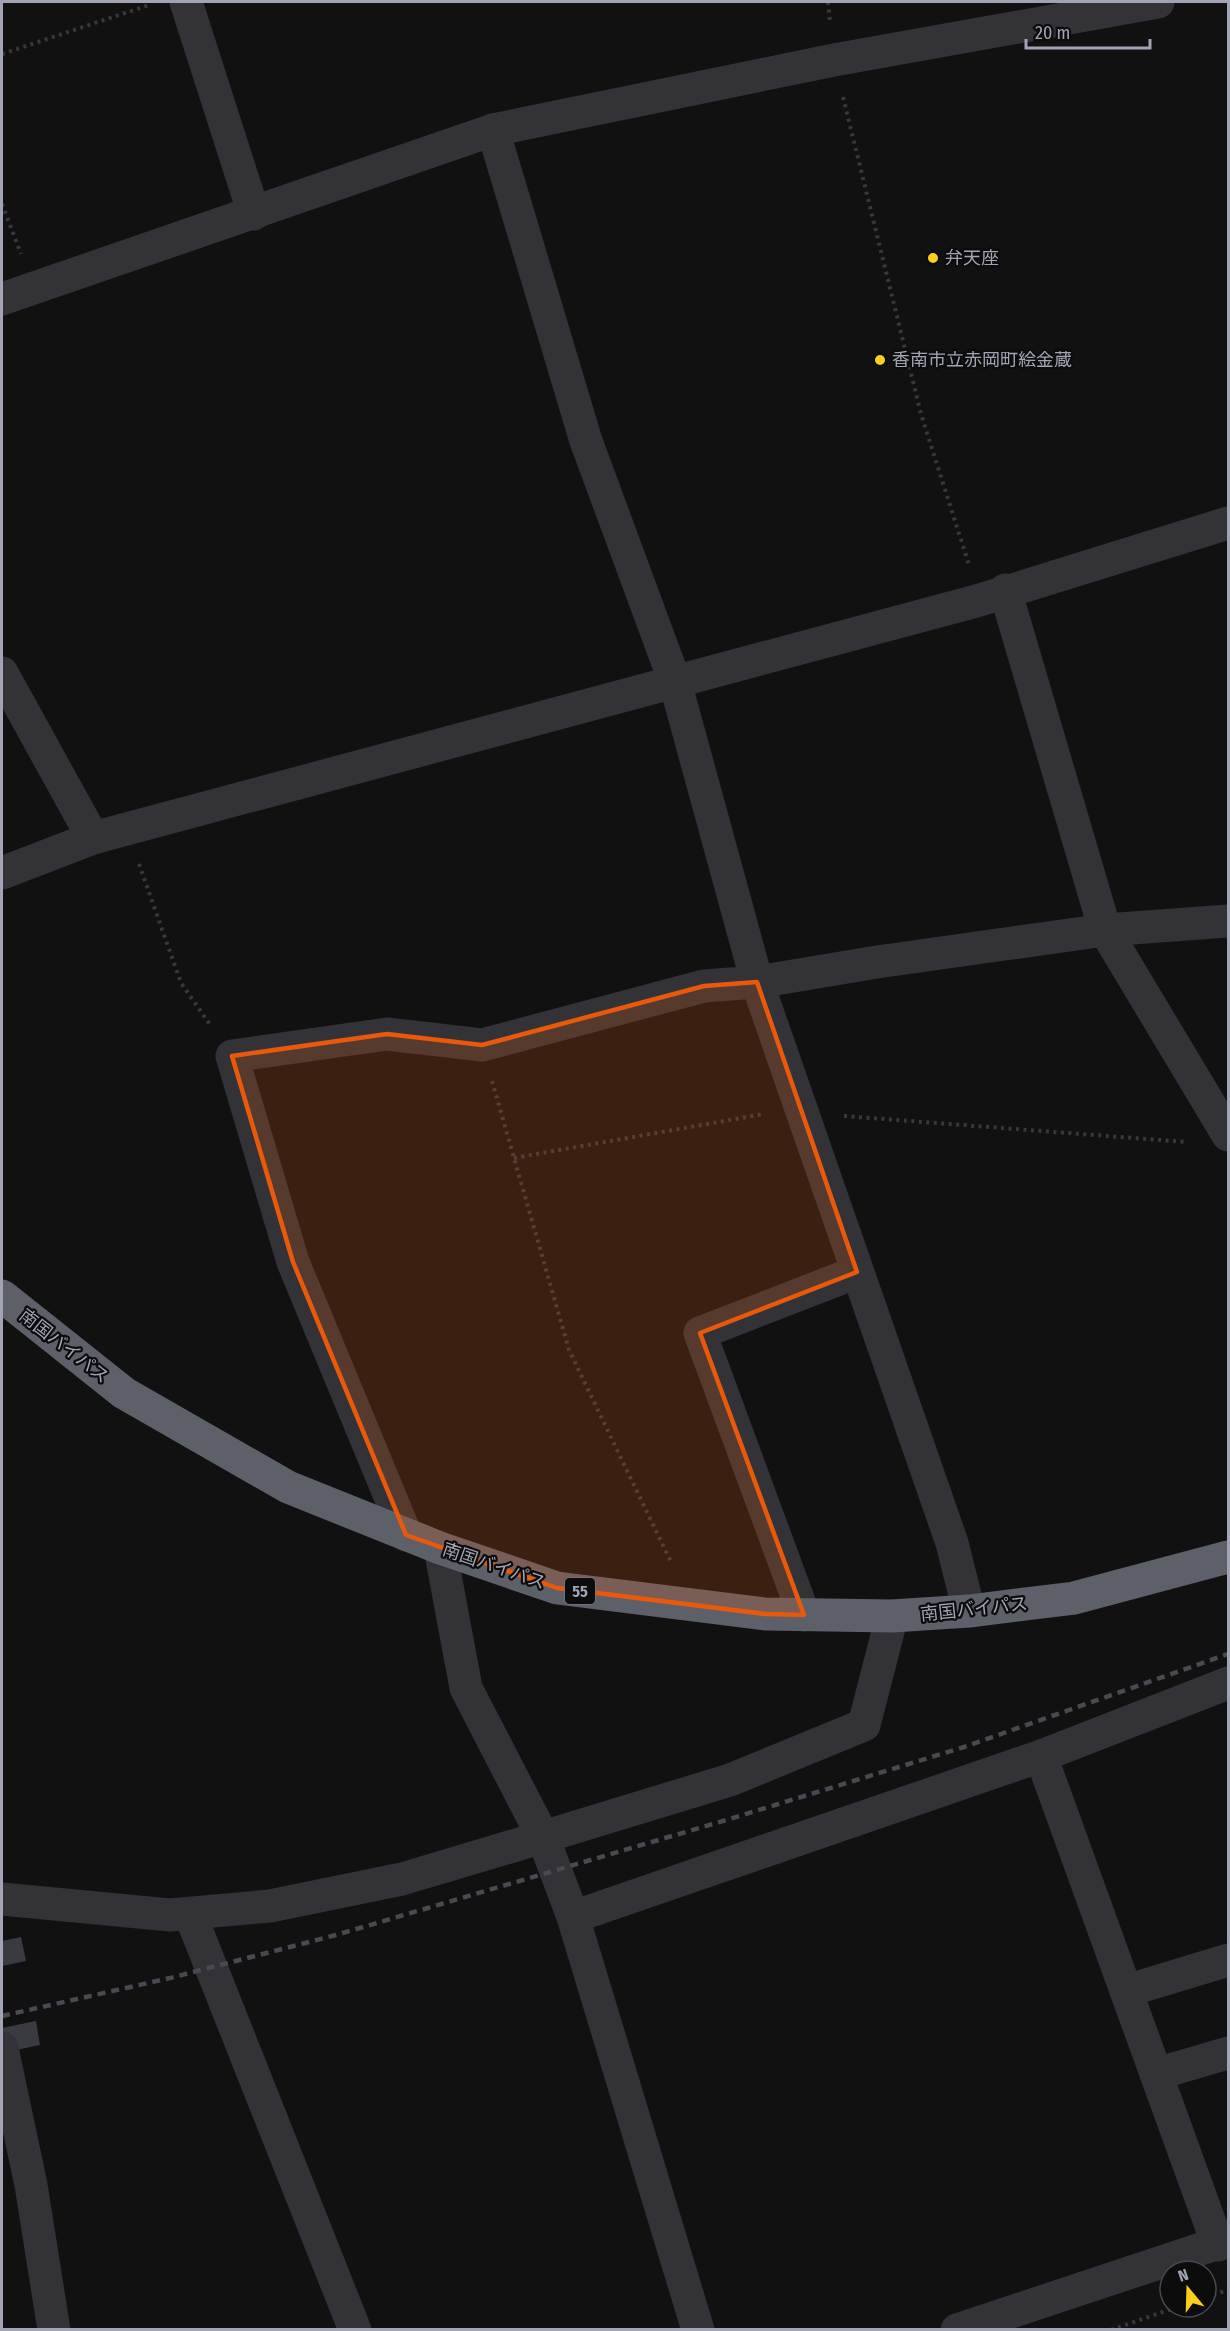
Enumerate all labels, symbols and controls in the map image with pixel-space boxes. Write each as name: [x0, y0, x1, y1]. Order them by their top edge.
scale bar: [1026, 12, 1150, 50]
text: 20 m: [1035, 22, 1070, 44]
place label: 弁天座: [945, 247, 999, 269]
marker: 弁天座: [926, 251, 940, 265]
place label: 香南市立赤岡町絵金蔵: [892, 349, 1072, 371]
marker: 香南市立赤岡町絵金蔵: [873, 353, 887, 367]
street label: 南国バイパス: [15, 1304, 113, 1388]
street label: 南国バイパス: [440, 1538, 548, 1594]
road number: 55: [565, 1578, 595, 1604]
street label: 南国バイパス: [919, 1592, 1029, 1626]
north arrow: [1158, 2259, 1218, 2319]
text: N: [1176, 2265, 1191, 2286]

